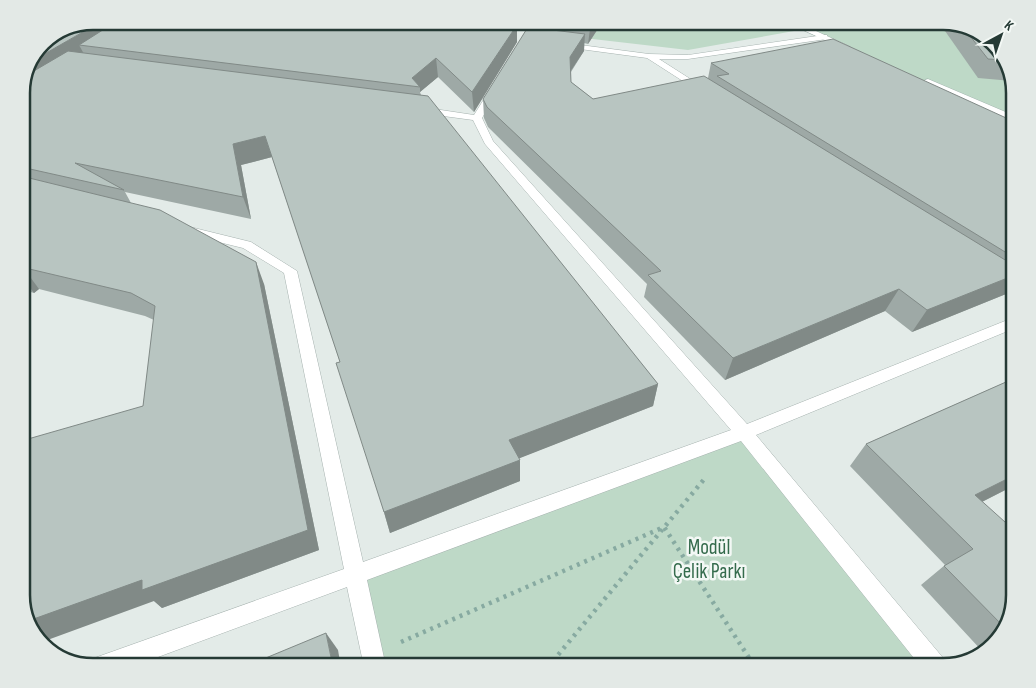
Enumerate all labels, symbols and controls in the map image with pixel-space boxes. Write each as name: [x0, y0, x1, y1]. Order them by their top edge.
north arrow: [976, 10, 1026, 60]
text: K: [1001, 17, 1017, 34]
park label: Modül Çelik Parkı: [673, 535, 745, 584]

